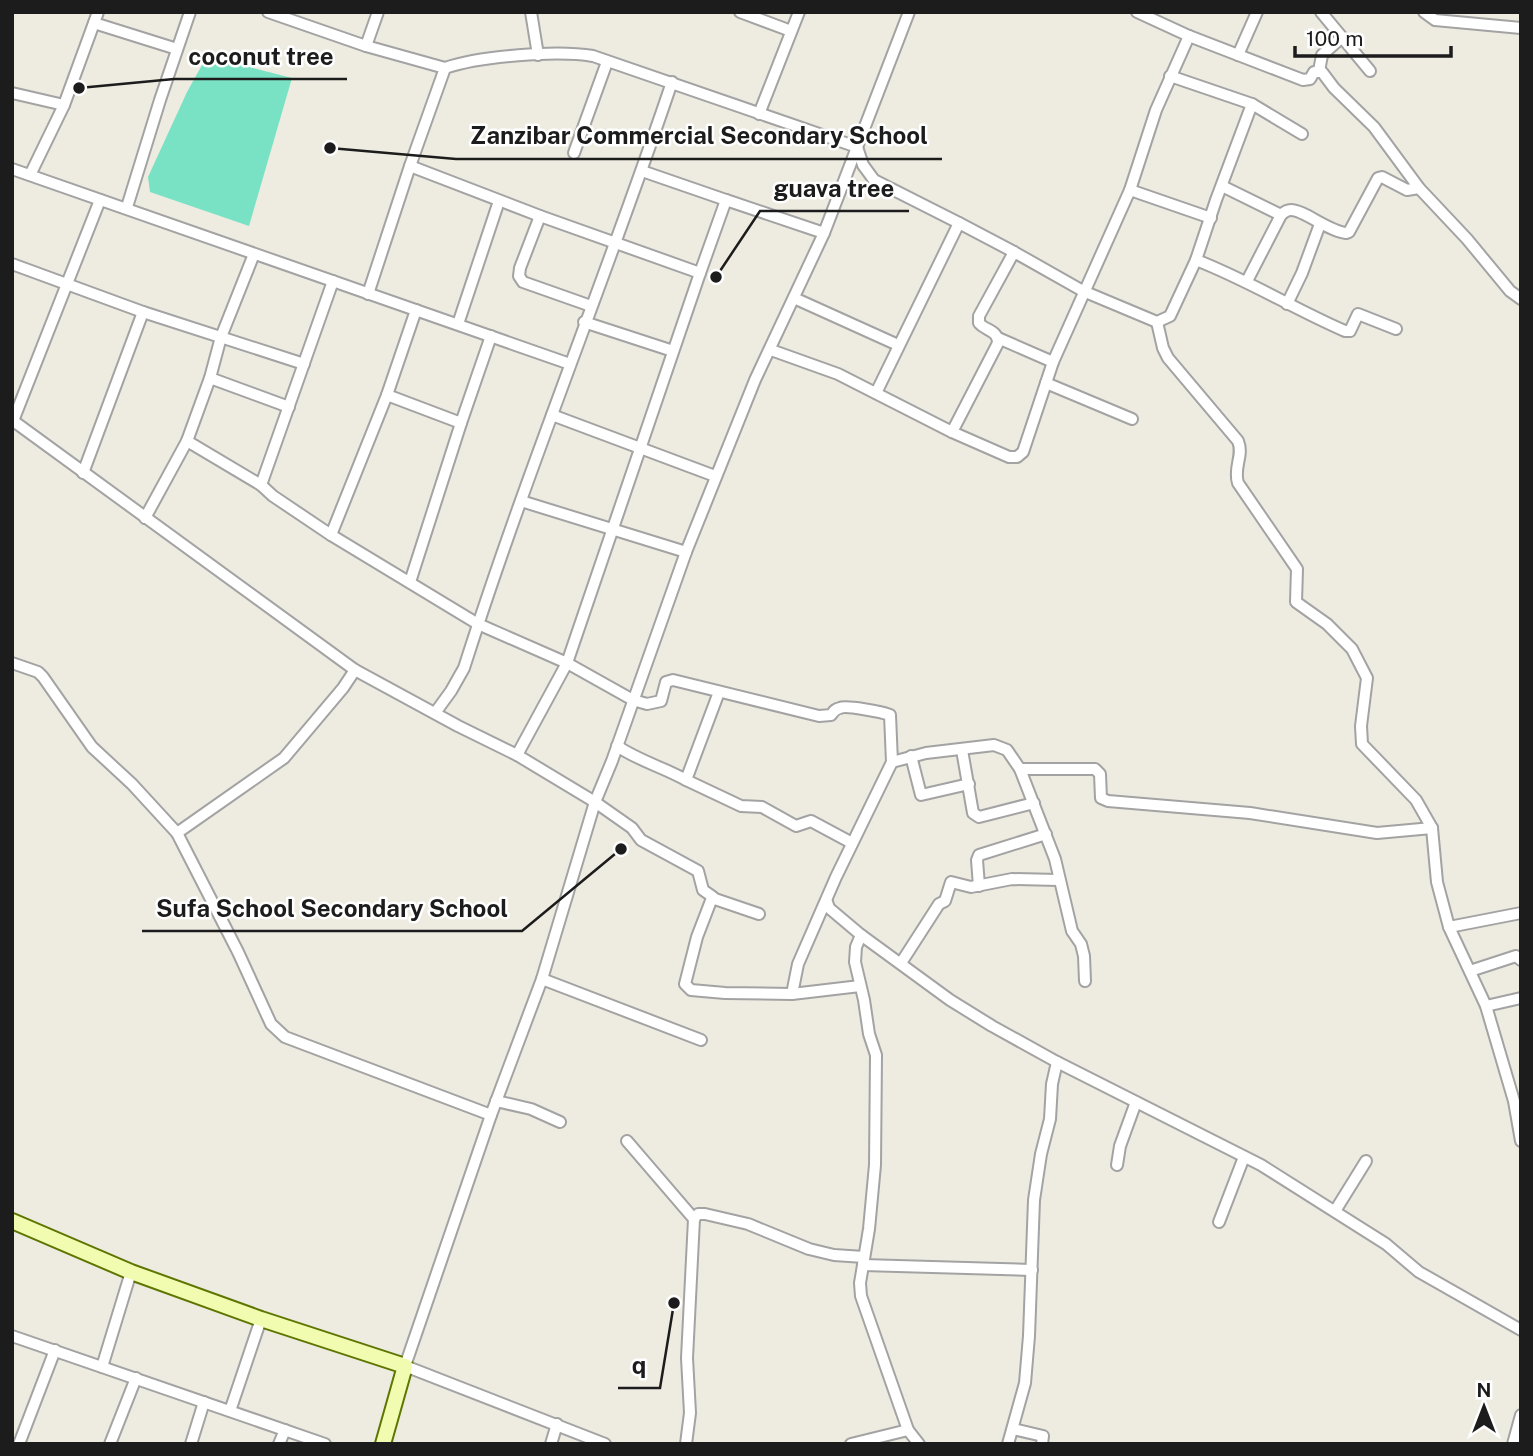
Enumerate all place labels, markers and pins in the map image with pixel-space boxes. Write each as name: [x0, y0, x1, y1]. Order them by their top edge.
callout: coconut tree: [174, 34, 347, 79]
callout: Zanzibar Commercial Secondary School: [456, 114, 942, 159]
callout: guava tree: [760, 166, 909, 211]
callout: Sufa School Secondary School: [142, 886, 522, 931]
callout: q: [618, 1343, 660, 1388]

